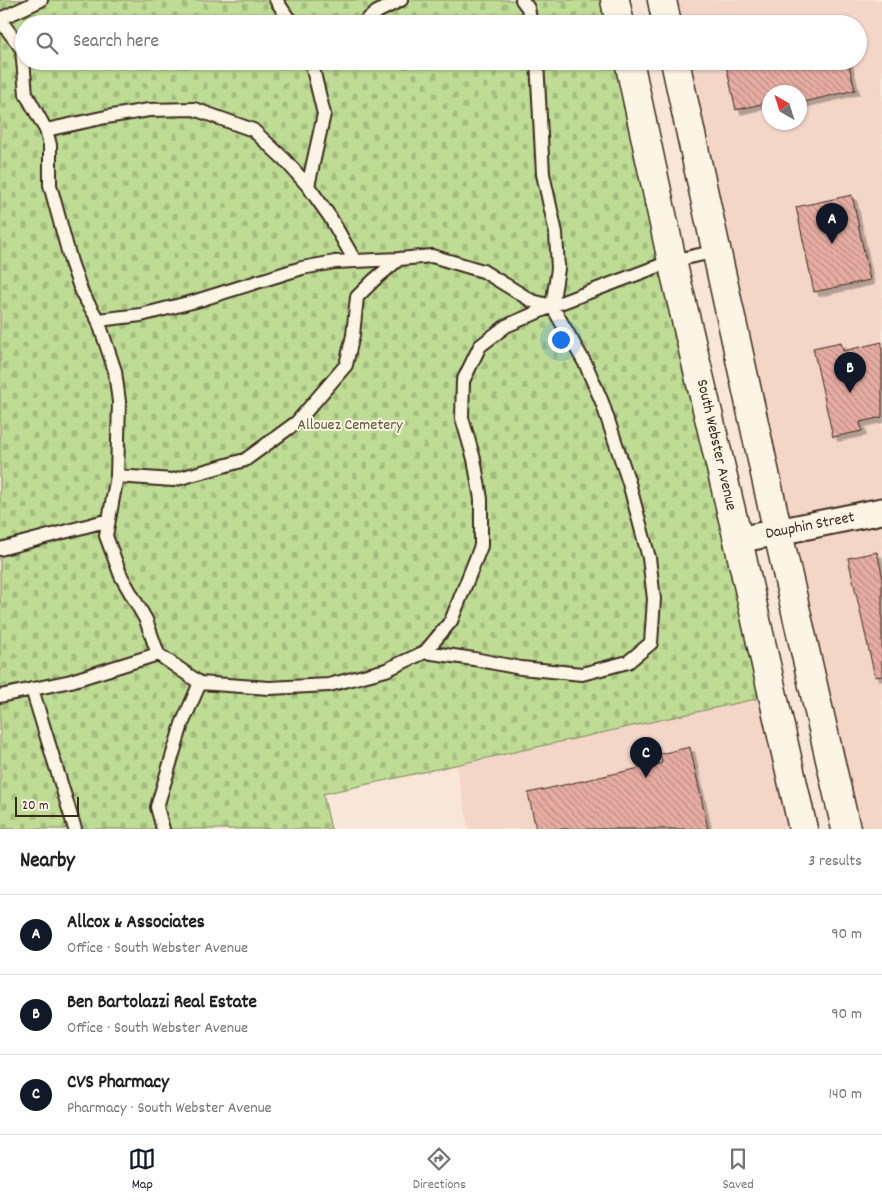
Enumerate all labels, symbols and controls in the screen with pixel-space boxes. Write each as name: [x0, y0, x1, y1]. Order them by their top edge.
search box: [15, 15, 867, 70]
icon: search: [33, 29, 61, 57]
text: Search here: [73, 29, 159, 56]
north arrow: [762, 85, 807, 130]
pin: A: [816, 203, 848, 244]
your location: [548, 327, 574, 353]
pin: B: [834, 352, 866, 393]
street label: South Webster Avenue: [690, 377, 742, 513]
park label: Allouez Cemetery: [297, 414, 403, 437]
street label: Dauphin Street: [764, 506, 857, 546]
pin: C: [630, 737, 662, 778]
scale bar: [15, 794, 79, 817]
text: 20 m: [22, 796, 49, 816]
text: Nearby: [20, 847, 75, 877]
text: 3 results: [808, 850, 862, 873]
text: Allcox & Associates: [67, 910, 205, 937]
text: A: [32, 923, 40, 946]
text: 90 m: [831, 923, 862, 946]
text: Office · South Webster Avenue: [67, 937, 248, 960]
text: Ben Bartolazzi Real Estate: [67, 990, 257, 1017]
text: B: [32, 1003, 40, 1026]
text: 90 m: [831, 1003, 862, 1026]
text: Office · South Webster Avenue: [67, 1017, 248, 1040]
text: CVS Pharmacy: [67, 1070, 169, 1097]
text: C: [32, 1083, 40, 1106]
text: 140 m: [828, 1083, 862, 1106]
text: Pharmacy · South Webster Avenue: [67, 1097, 272, 1120]
tab: Map: [128, 1145, 156, 1195]
tab: Directions: [413, 1145, 466, 1195]
tab: Saved: [722, 1145, 754, 1195]

